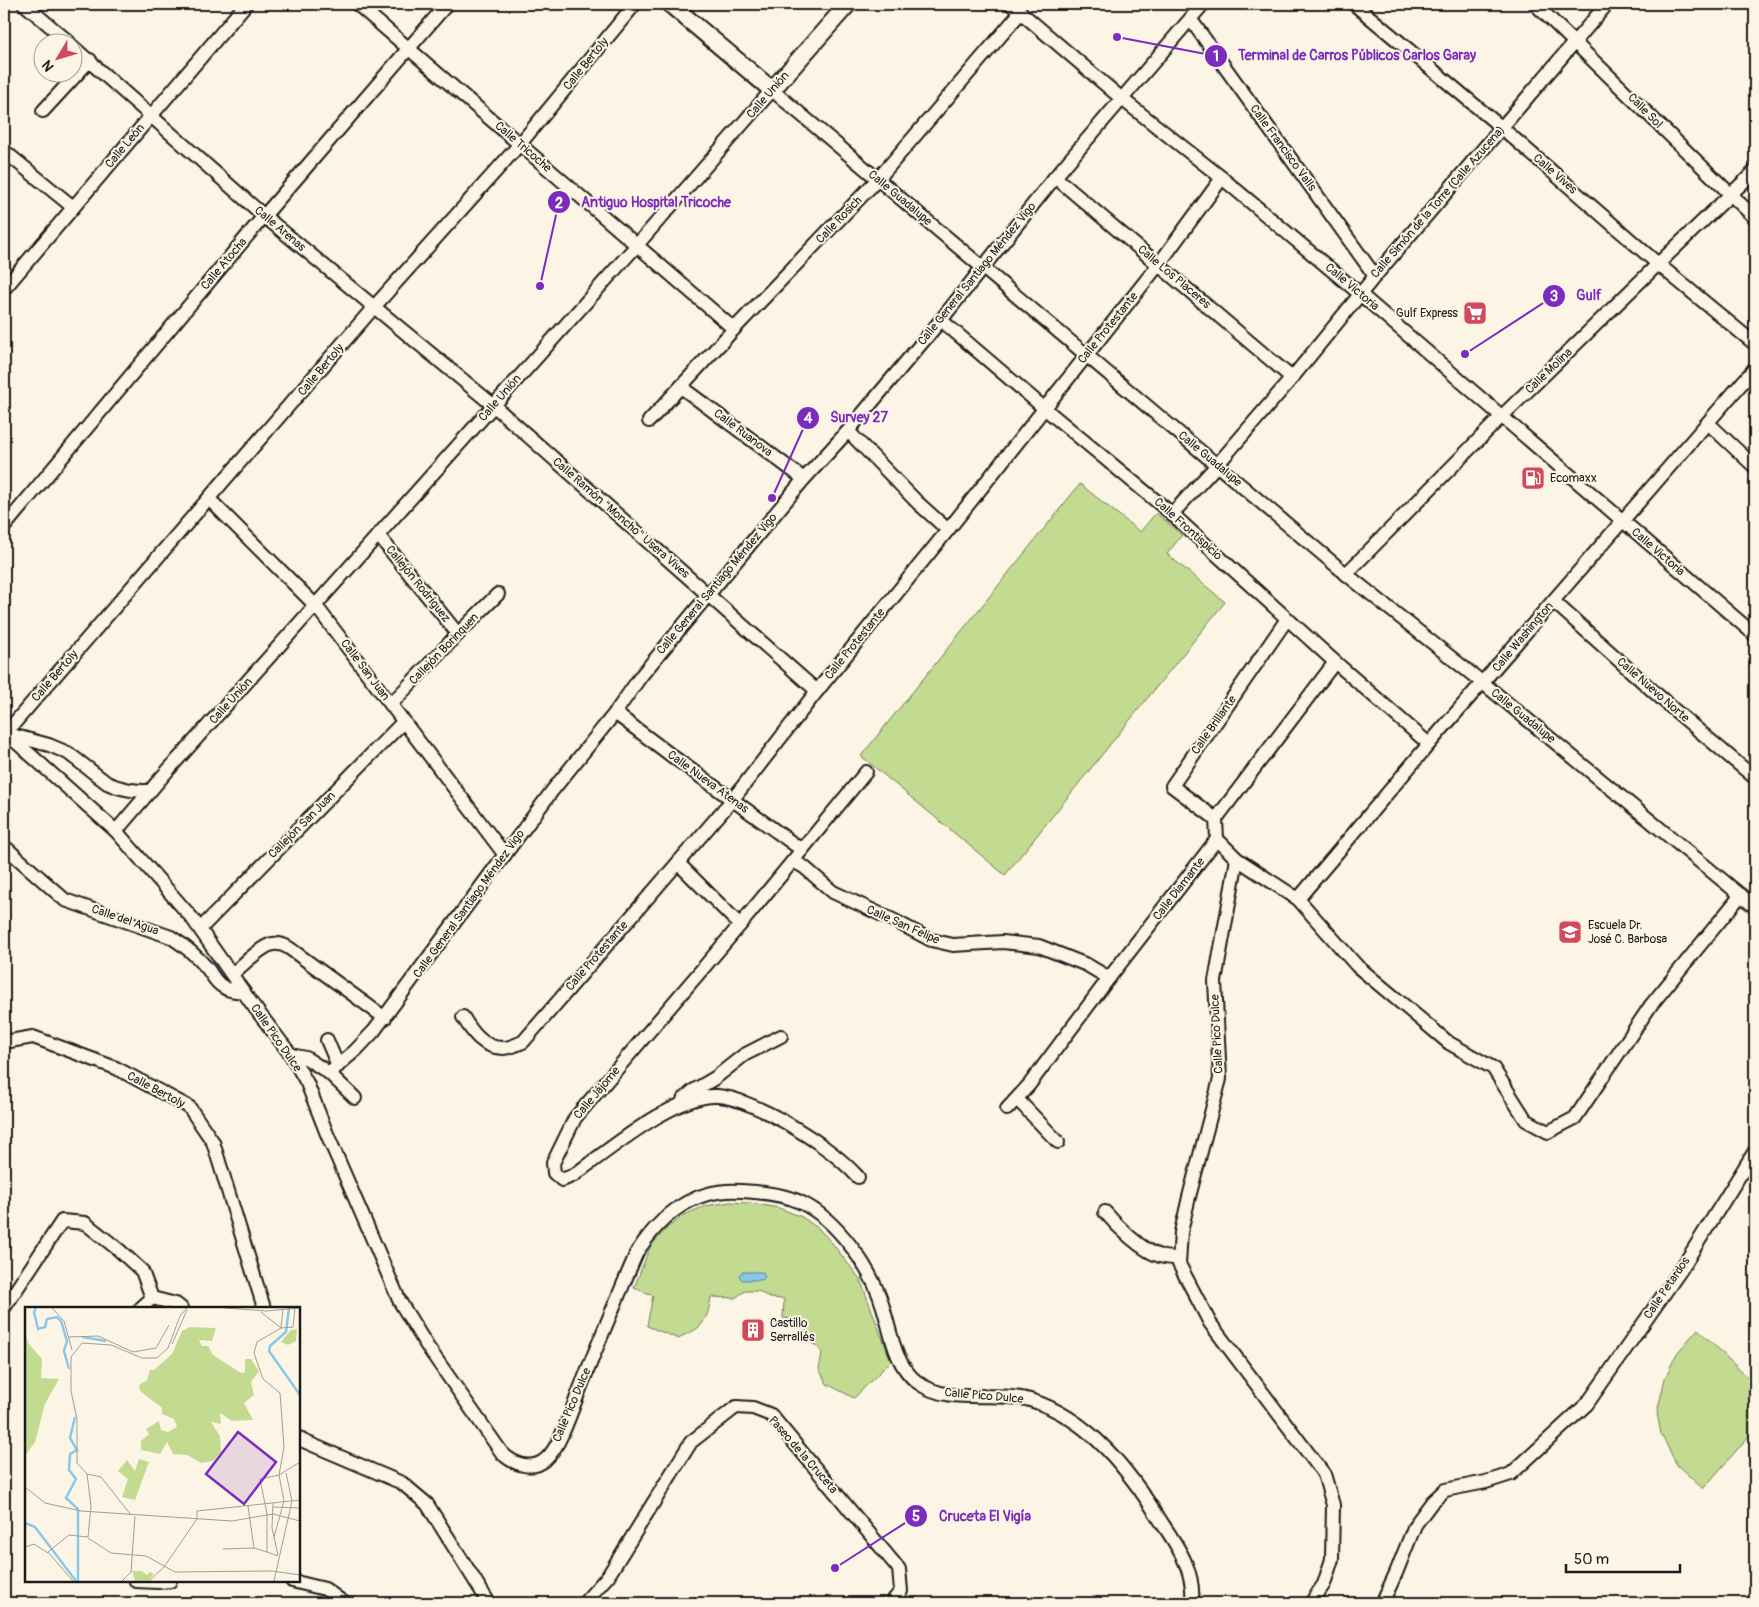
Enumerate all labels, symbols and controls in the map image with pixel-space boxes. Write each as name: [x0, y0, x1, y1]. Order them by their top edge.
north arrow: [32, 32, 82, 82]
street label: Calle Bertoly: [560, 35, 612, 93]
callout: Terminal de Carros Públicos Carlos Garay: [1203, 41, 1486, 70]
text: 1: [1213, 47, 1219, 66]
text: Terminal de Carros Públicos Carlos Garay: [1237, 47, 1476, 64]
text: N: [39, 57, 58, 75]
street label: Calle Unión: [743, 68, 793, 122]
street label: Calle Sol: [1624, 90, 1666, 132]
street label: Calle Francisco Valls: [1247, 102, 1320, 195]
street label: Calle Tricoche: [492, 118, 554, 176]
street label: Calle León: [102, 121, 148, 171]
street label: Calle Simón de la Torre (Calle Azucena): [1368, 123, 1508, 281]
street label: Calle Vives: [1530, 151, 1581, 198]
street label: Calle Guadalupe: [865, 167, 935, 229]
callout: Antiguo Hospital Tricoche: [546, 188, 741, 217]
street label: Calle Rosich: [813, 193, 865, 247]
text: 2: [555, 194, 563, 213]
text: Antiguo Hospital Tricoche: [581, 194, 732, 211]
street label: Calle General Santiago Méndez Vigo: [915, 199, 1040, 349]
street label: Calle Arenas: [251, 203, 309, 255]
street label: Calle Atocha: [198, 235, 250, 293]
street label: Calle Los Placeres: [1134, 242, 1214, 312]
street label: Calle Victoria: [1322, 260, 1382, 314]
callout: Gulf: [1541, 281, 1612, 310]
text: 3: [1550, 287, 1558, 306]
text: Gulf: [1576, 287, 1602, 304]
street label: Calle Protestante: [1075, 289, 1141, 367]
supermarket icon: Gulf Express: [1462, 300, 1488, 326]
place label: Gulf Express: [1396, 306, 1459, 321]
street label: Calle Bertoly: [295, 341, 347, 399]
street label: Calle Molina: [1522, 345, 1576, 397]
street label: Calle Unión: [475, 371, 525, 425]
callout: Survey 27: [795, 403, 898, 432]
street label: Calle Ruanova: [711, 406, 776, 460]
text: 4: [804, 409, 813, 428]
text: Survey 27: [830, 409, 888, 426]
street label: Calle Guadalupe: [1175, 428, 1245, 490]
street label: Calle Ramón "Moncho" Usera Vives: [549, 454, 693, 582]
fuel station icon: Ecomaxx: [1520, 465, 1546, 491]
place label: Ecomaxx: [1550, 471, 1597, 486]
street label: Calle Frontispicio: [1151, 495, 1225, 564]
street label: Calle General Santiago Méndez Vigo: [653, 510, 781, 658]
street label: Calle Victoria: [1628, 525, 1688, 580]
street label: Callejón Rodríguez: [382, 543, 454, 625]
street label: Calle Washington: [1489, 599, 1557, 675]
street label: Calle Protestante: [822, 605, 888, 683]
street label: Callejón Borinquen: [406, 610, 482, 688]
street label: Calle San Juan: [337, 636, 393, 704]
street label: Calle Bertoly: [29, 647, 81, 705]
street label: Calle Nuevo Norte: [1614, 654, 1692, 726]
street label: Calle Unión: [206, 674, 256, 727]
street label: Calle Guadalupe: [1488, 685, 1558, 747]
street label: Calle Brillante: [1188, 692, 1240, 757]
street label: Calle Nueva Atenas: [664, 747, 752, 817]
street label: Callejón San Juan: [265, 788, 339, 862]
street label: Calle General Santiago Méndez Vigo: [410, 826, 528, 981]
street label: Calle Diamante: [1150, 854, 1208, 923]
street label: Calle del Agua: [89, 902, 161, 939]
street label: Calle San Felipe: [864, 902, 942, 948]
street label: Calle Protestante: [563, 918, 631, 994]
place label: Escuela Dr. José C. Barbosa: [1588, 918, 1668, 947]
school or university icon: Escuela Dr. José C. Barbosa: [1557, 919, 1583, 945]
street label: Calle Pico Dulce: [1207, 994, 1227, 1074]
street label: Calle Pico Dulce: [247, 1001, 305, 1075]
street label: Calle Jájome: [571, 1064, 623, 1122]
street label: Calle Bertoly: [124, 1068, 188, 1112]
street label: Calle Petardos: [1641, 1254, 1694, 1322]
inset map: [25, 1307, 300, 1582]
place label: Castillo Serrallés: [770, 1316, 815, 1345]
building icon: Castillo Serrallés: [740, 1317, 766, 1343]
street label: Calle Pico Dulce: [550, 1365, 594, 1444]
street label: Calle Pico Dulce: [944, 1385, 1024, 1407]
street label: Paseo de la Cruceta: [765, 1413, 841, 1497]
callout: Cruceta El Vigía: [904, 1501, 1041, 1530]
text: 5: [912, 1507, 920, 1526]
text: Cruceta El Vigía: [939, 1508, 1031, 1525]
scale bar: [1566, 1542, 1680, 1574]
text: 50 m: [1574, 1550, 1609, 1569]

